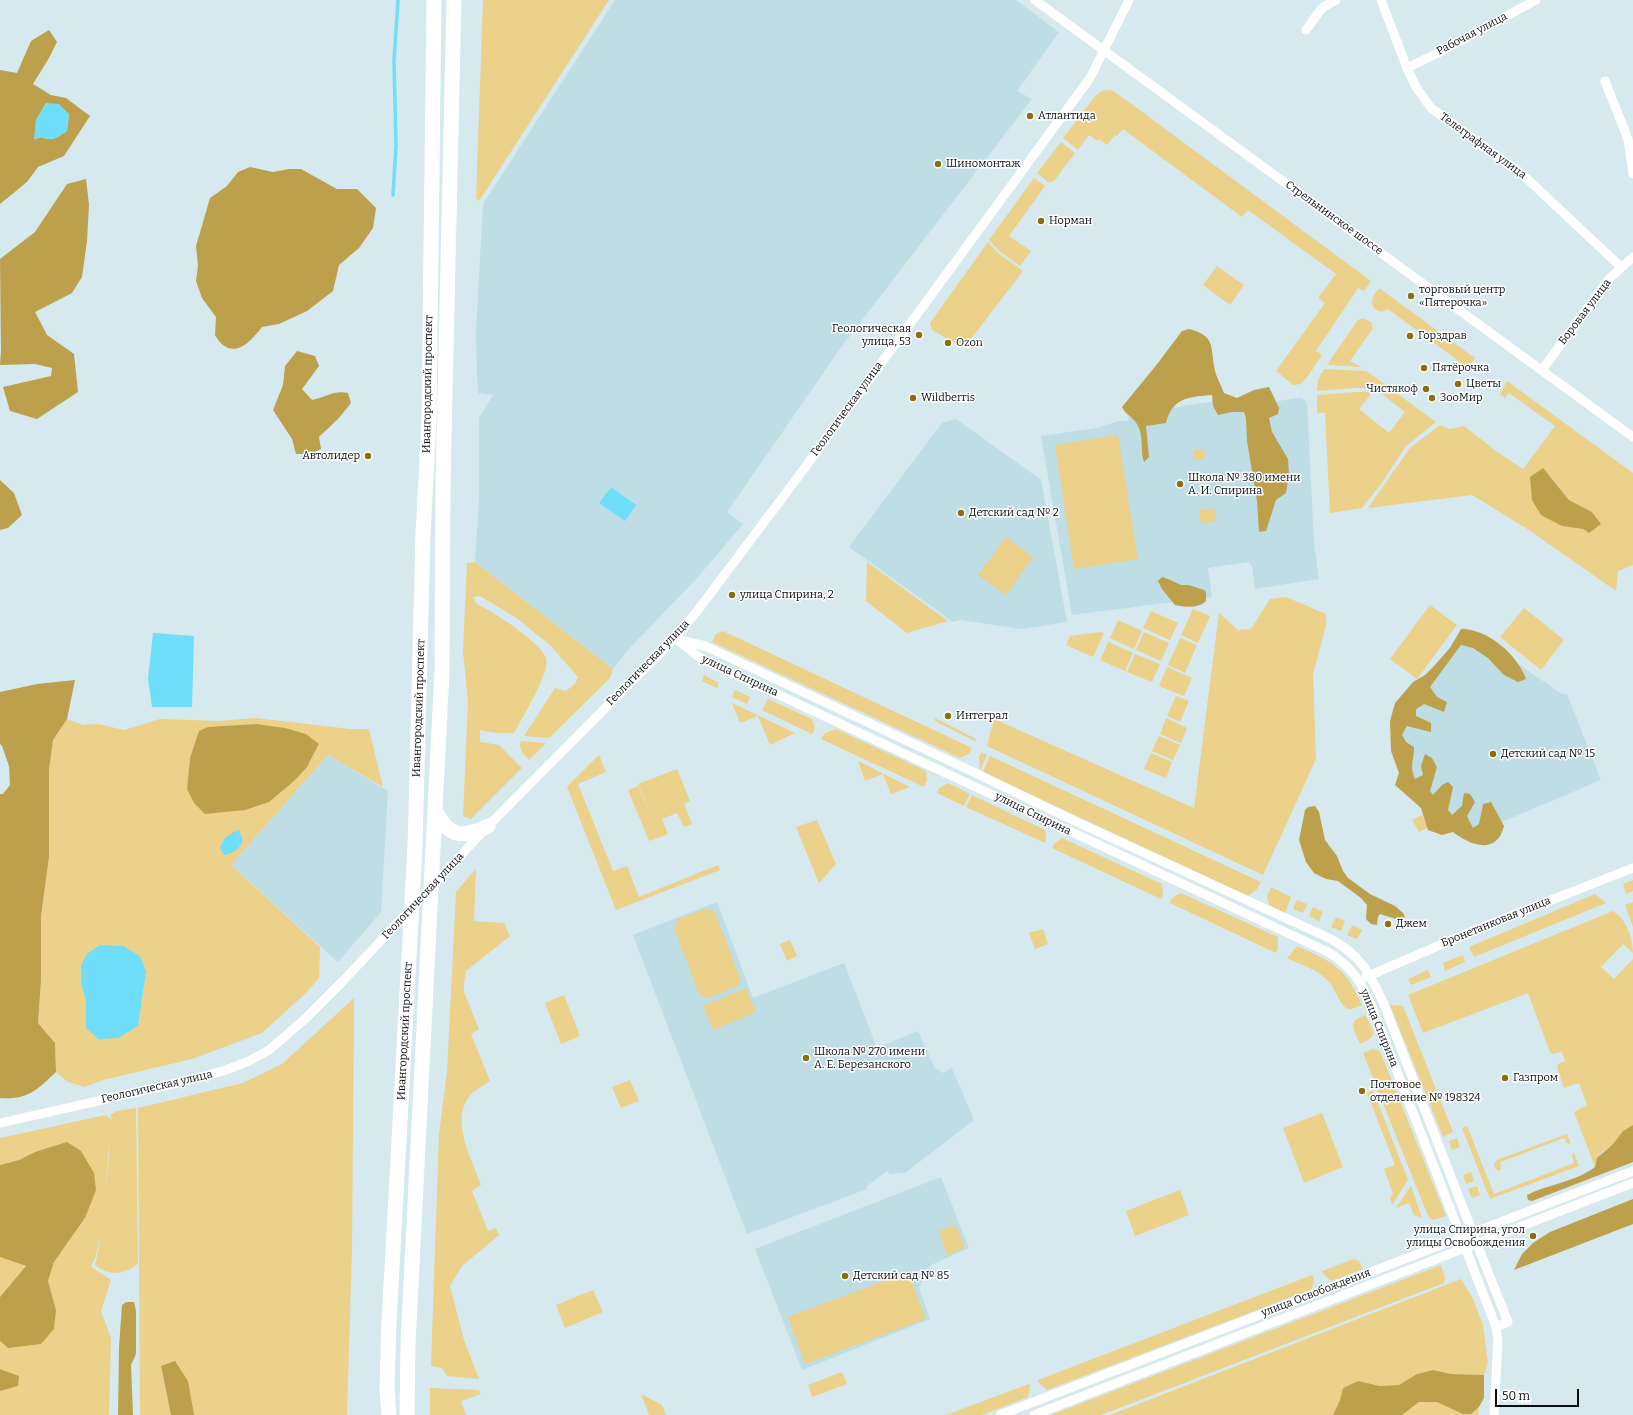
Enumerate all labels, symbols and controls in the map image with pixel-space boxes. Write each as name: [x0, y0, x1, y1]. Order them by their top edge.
street label: Рабочая улица: [1435, 10, 1509, 58]
place label: Атлантида: [1038, 109, 1096, 123]
street label: Телеграфная улица: [1437, 110, 1529, 182]
marker: Атлантида: [1025, 111, 1035, 121]
place label: Шиномонтаж: [946, 157, 1021, 171]
marker: Шиномонтаж: [933, 159, 943, 169]
street label: Стрельнинское шоссе: [1283, 178, 1385, 258]
place label: Норман: [1049, 214, 1092, 228]
marker: Норман: [1036, 216, 1046, 226]
street label: Боровая улица: [1556, 277, 1614, 347]
place label: торговый центр «Пятерочка»: [1419, 283, 1505, 309]
marker: торговый центр «Пятерочка»: [1406, 291, 1416, 301]
street label: Ивангородский проспект: [420, 315, 436, 453]
place label: Геологическая улица, 53: [832, 322, 911, 348]
place label: Горздрав: [1418, 329, 1467, 343]
marker: Геологическая улица, 53: [914, 330, 924, 340]
marker: Горздрав: [1405, 331, 1415, 341]
place label: Ozon: [956, 336, 983, 350]
marker: Ozon: [943, 338, 953, 348]
street label: Геологическая улица: [808, 359, 886, 459]
place label: Пятёрочка: [1432, 361, 1489, 375]
marker: Пятёрочка: [1419, 363, 1429, 373]
place label: Цветы: [1466, 377, 1501, 391]
marker: Цветы: [1453, 379, 1463, 389]
place label: Чистякоф: [1366, 382, 1418, 396]
marker: Чистякоф: [1421, 384, 1431, 394]
place label: Wildberris: [921, 391, 975, 405]
place label: ЗооМир: [1440, 391, 1483, 405]
marker: Wildberris: [908, 393, 918, 403]
marker: ЗооМир: [1427, 393, 1437, 403]
place label: Автолидер: [302, 449, 360, 463]
marker: Автолидер: [363, 451, 373, 461]
place label: Школа № 380 имени А. И. Спирина: [1188, 471, 1301, 497]
marker: Школа № 380 имени А. И. Спирина: [1175, 479, 1185, 489]
place label: Детский сад № 2: [969, 506, 1059, 520]
marker: Детский сад № 2: [956, 508, 966, 518]
place label: улица Спирина, 2: [740, 588, 834, 602]
marker: улица Спирина, 2: [727, 590, 737, 600]
street label: Геологическая улица: [604, 618, 692, 708]
street label: Ивангородский проспект: [410, 639, 428, 777]
street label: улица Спирина: [700, 652, 780, 700]
place label: Интеграл: [956, 709, 1008, 723]
marker: Интеграл: [943, 711, 953, 721]
place label: Детский сад № 15: [1501, 747, 1595, 761]
marker: Детский сад № 15: [1488, 749, 1498, 759]
street label: улица Спирина: [993, 790, 1073, 838]
street label: Геологическая улица: [379, 850, 467, 942]
street label: Бронетанковая улица: [1439, 894, 1553, 950]
place label: Джем: [1396, 917, 1427, 931]
marker: Джем: [1383, 919, 1393, 929]
street label: Ивангородский проспект: [395, 962, 415, 1100]
street label: улица Спирина: [1357, 987, 1401, 1069]
place label: Школа № 270 имени А. Е. Березанского: [814, 1045, 925, 1071]
marker: Школа № 270 имени А. Е. Березанского: [801, 1053, 811, 1063]
street label: Геологическая улица: [100, 1068, 214, 1106]
place label: Газпром: [1513, 1071, 1558, 1085]
marker: Газпром: [1500, 1073, 1510, 1083]
place label: Почтовое отделение № 198324: [1370, 1078, 1481, 1104]
marker: Почтовое отделение № 198324: [1357, 1086, 1367, 1096]
place label: улица Спирина, угол улицы Освобождения: [1407, 1223, 1525, 1249]
marker: улица Спирина, угол улицы Освобождения: [1528, 1231, 1538, 1241]
street label: улица Освобождения: [1260, 1266, 1372, 1320]
place label: Детский сад № 85: [853, 1269, 949, 1283]
marker: Детский сад № 85: [840, 1271, 850, 1281]
scale bar: [1497, 1381, 1581, 1407]
text: 50 m: [1502, 1389, 1530, 1403]

